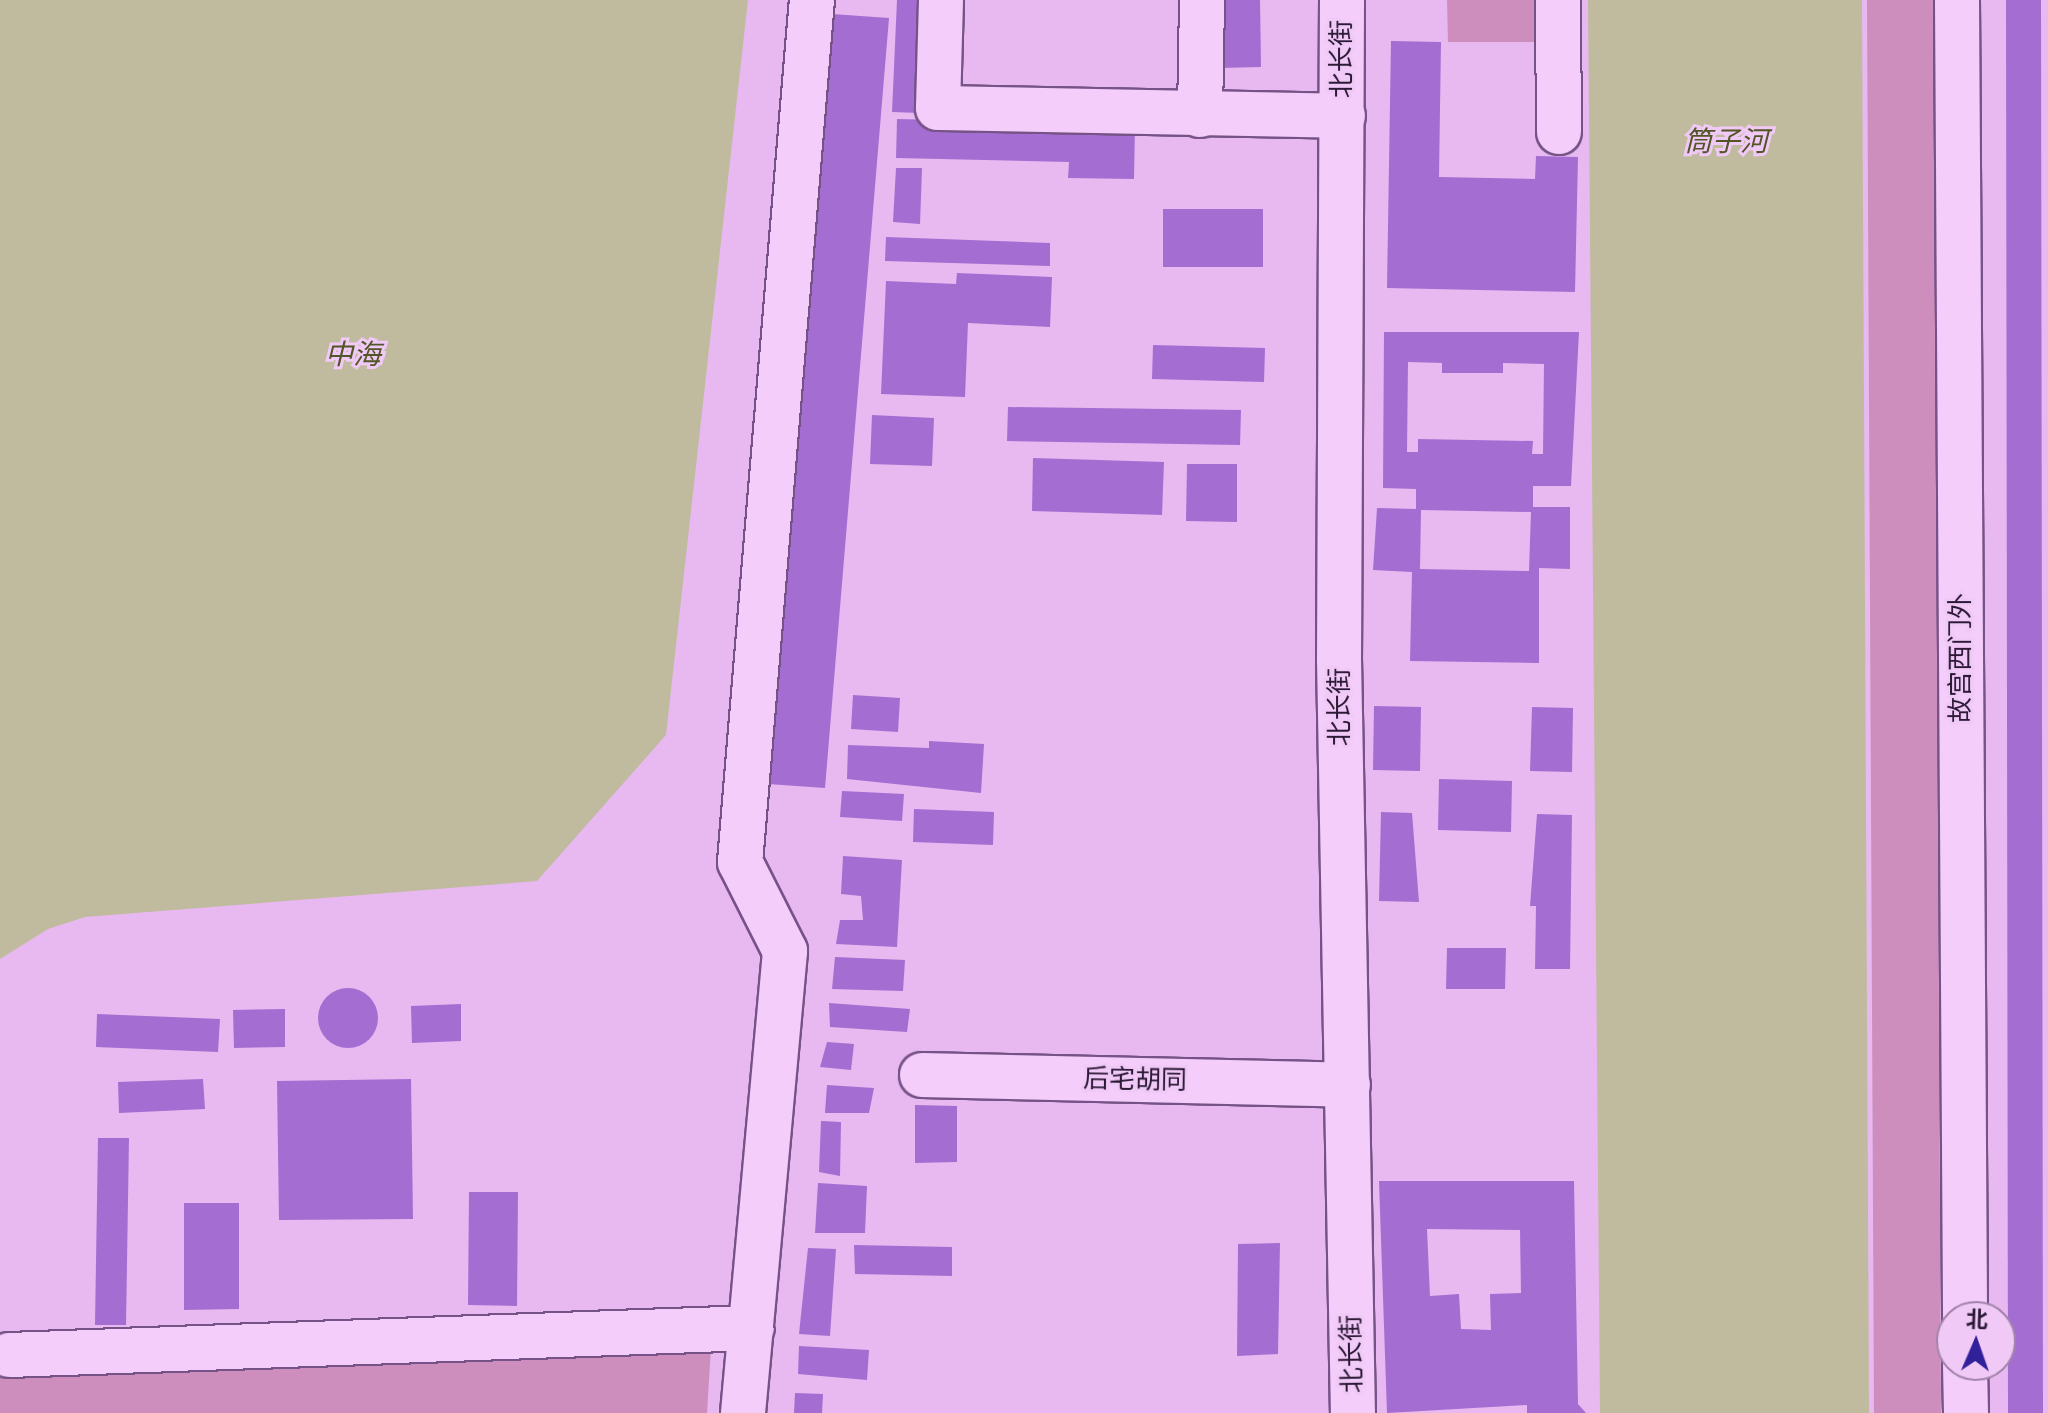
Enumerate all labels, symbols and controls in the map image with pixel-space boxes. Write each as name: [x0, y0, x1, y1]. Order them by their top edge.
street label: 北长街: [1326, 20, 1358, 98]
water label: 筒子河: [1684, 124, 1768, 158]
water label: 中海: [325, 337, 381, 371]
street label: 故宫西门外: [1945, 593, 1977, 723]
street label: 北长街: [1324, 668, 1356, 746]
street label: 后宅胡同: [1083, 1063, 1187, 1097]
north arrow: [1936, 1301, 2016, 1381]
text: 北: [1965, 1304, 1988, 1334]
street label: 北长街: [1336, 1315, 1368, 1393]

